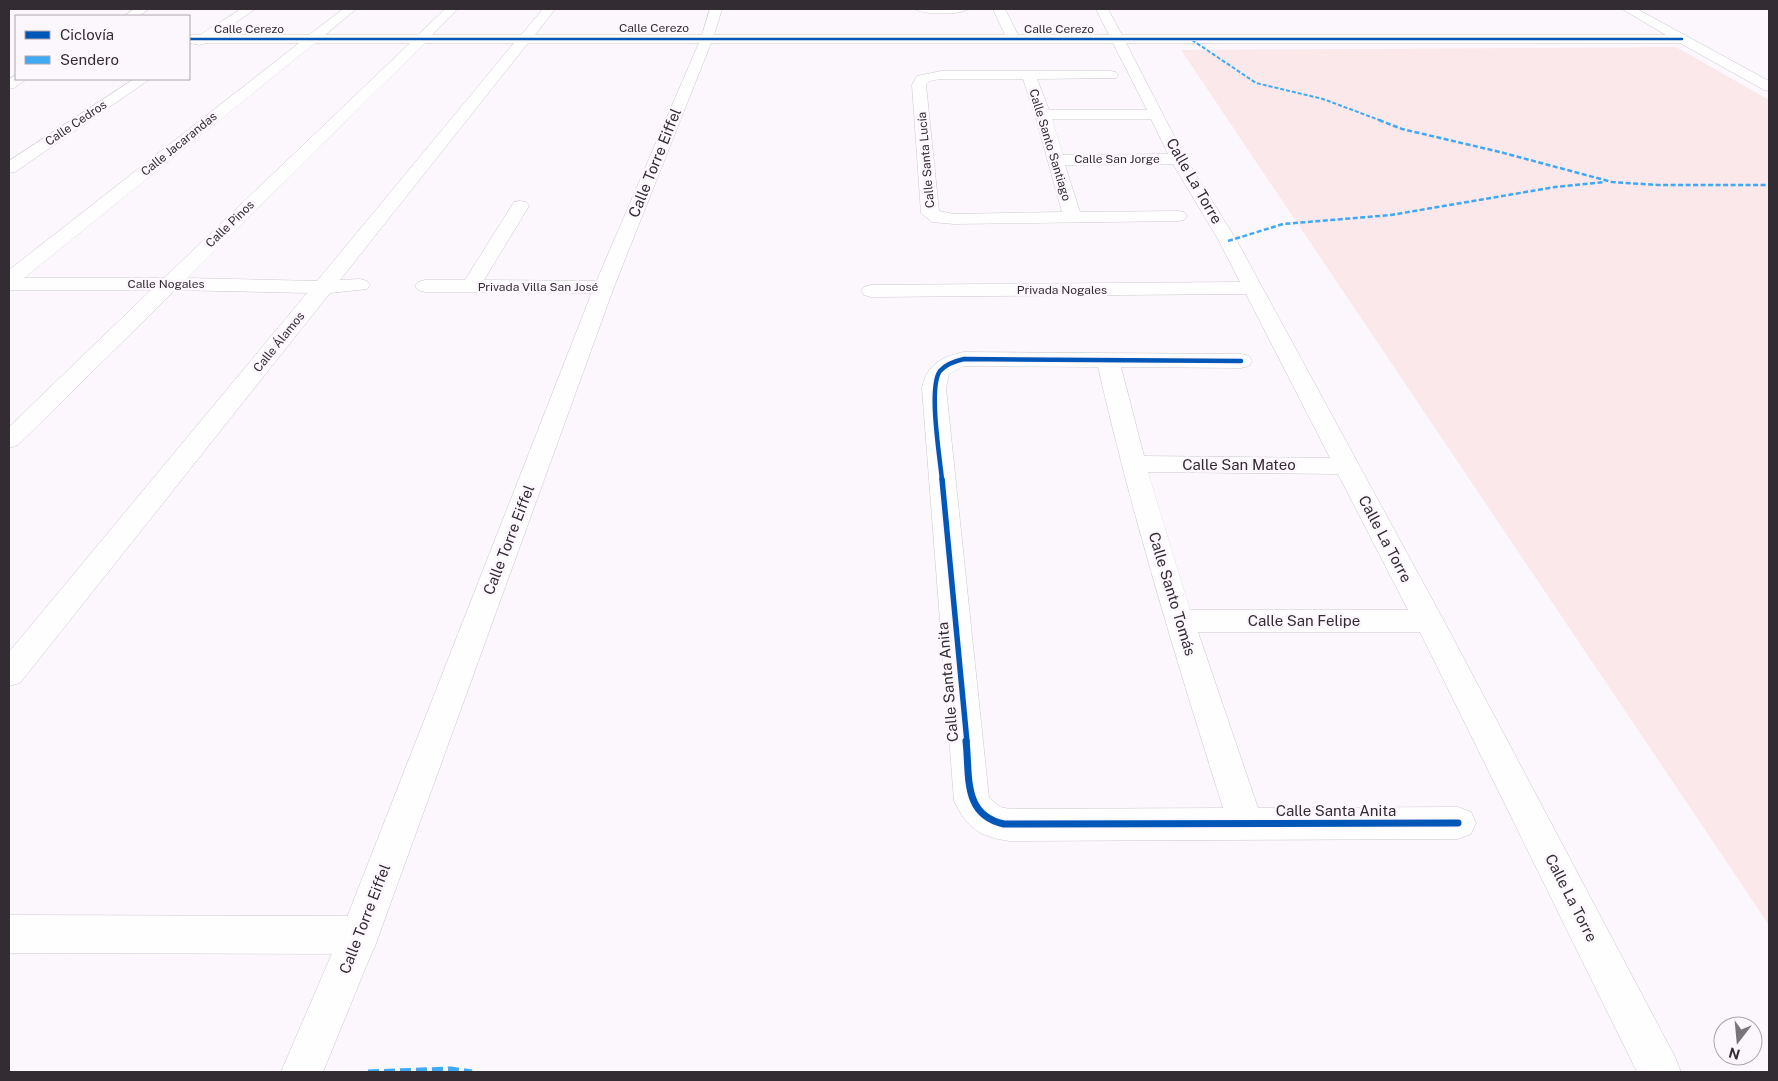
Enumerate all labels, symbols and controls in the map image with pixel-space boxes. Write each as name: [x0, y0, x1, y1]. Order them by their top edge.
legend: [15, 15, 190, 80]
street label: Calle Cerezo: [619, 21, 689, 35]
street label: Calle Cerezo: [214, 22, 284, 36]
street label: Calle Cerezo: [1024, 22, 1094, 36]
text: Ciclovía: [60, 26, 114, 43]
text: Sendero: [60, 51, 119, 68]
street label: Calle Santo Santiago: [1026, 87, 1074, 203]
street label: Calle Cedros: [43, 97, 109, 149]
street label: Calle Torre Eiffel: [625, 106, 684, 220]
street label: Calle Jacarandas: [138, 109, 220, 179]
street label: Calle Santa Lucía: [915, 111, 937, 209]
street label: Calle La Torre: [1163, 135, 1226, 227]
street label: Calle San Jorge: [1074, 152, 1160, 166]
street label: Calle Pinos: [203, 198, 257, 250]
street label: Calle Nogales: [127, 277, 205, 291]
street label: Privada Villa San José: [478, 280, 599, 294]
street label: Privada Nogales: [1017, 283, 1107, 297]
street label: Calle Álamos: [251, 309, 307, 375]
street label: Calle San Mateo: [1182, 456, 1296, 473]
street label: Calle Torre Eiffel: [480, 482, 537, 597]
street label: Calle La Torre: [1355, 492, 1415, 585]
street label: Calle Santo Tomás: [1146, 530, 1199, 658]
street label: Calle San Felipe: [1248, 612, 1360, 629]
street label: Calle Santa Anita: [934, 621, 961, 743]
street label: Calle Santa Anita: [1276, 802, 1396, 819]
street label: Calle La Torre: [1542, 851, 1601, 944]
street label: Calle Torre Eiffel: [336, 861, 393, 976]
north arrow: [1713, 1016, 1763, 1066]
text: N: [1727, 1044, 1742, 1063]

